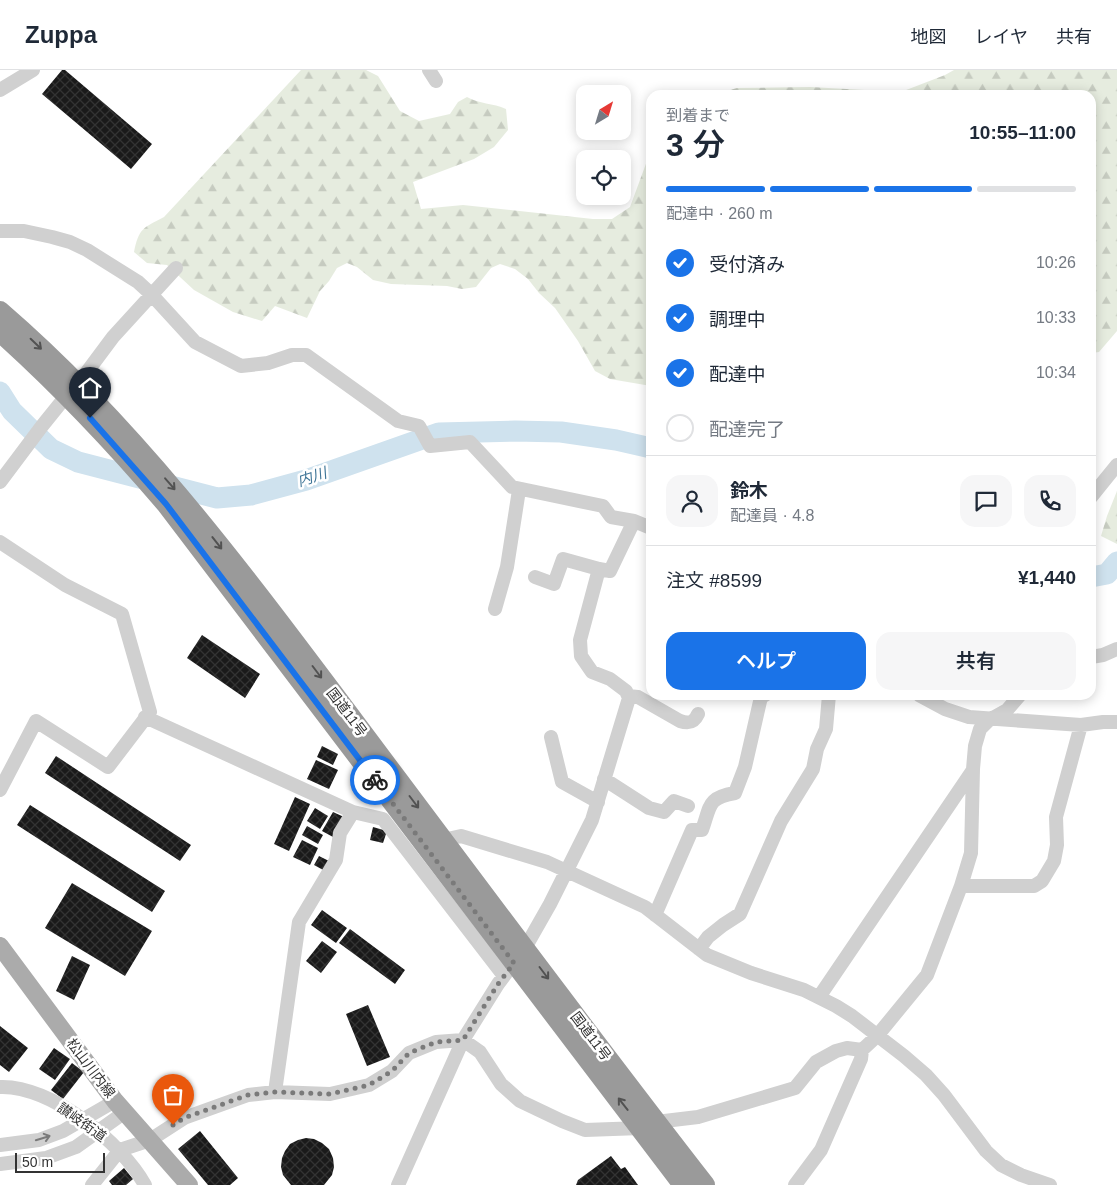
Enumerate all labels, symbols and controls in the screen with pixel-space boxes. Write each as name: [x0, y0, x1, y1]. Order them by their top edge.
text: Zuppa: [25, 21, 97, 48]
text: 地図: [911, 27, 947, 47]
text: レイヤ: [975, 27, 1028, 47]
text: 共有: [1056, 27, 1092, 47]
north arrow: [576, 85, 631, 140]
map controls: [576, 85, 631, 205]
text: 到着まで: [666, 107, 730, 124]
text: 10:55–11:00: [969, 122, 1076, 143]
text: 3 分: [666, 127, 725, 163]
button: locate: [576, 150, 631, 205]
text: 配達中 · 260 m: [666, 205, 773, 222]
icon: check: [666, 249, 694, 277]
text: 受付済み: [709, 254, 785, 275]
text: 10:26: [1036, 254, 1076, 271]
icon: check: [666, 304, 694, 332]
text: 調理中: [709, 309, 766, 330]
text: 10:33: [1036, 309, 1076, 326]
one-way arrow: [30, 338, 42, 350]
icon: check: [666, 359, 694, 387]
text: 配達中: [709, 364, 766, 385]
text: 10:34: [1036, 364, 1076, 381]
pin: [69, 367, 111, 418]
icon: home: [76, 374, 104, 402]
text: 配達完了: [709, 419, 785, 440]
water label: 内川: [295, 463, 331, 489]
button: person: [666, 475, 718, 527]
button: chat: [960, 475, 1012, 527]
button: phone: [1024, 475, 1076, 527]
one-way arrow: [164, 477, 175, 490]
text: 鈴木: [730, 480, 768, 501]
text: 配達員 · 4.8: [730, 507, 814, 524]
one-way arrow: [212, 536, 223, 549]
text: ¥1,440: [1018, 567, 1076, 588]
text: 注文 #8599: [666, 570, 762, 591]
button: ヘルプ: [666, 632, 866, 690]
button: 共有: [876, 632, 1076, 690]
one-way arrow: [311, 665, 322, 678]
street label: 国道11号: [324, 685, 370, 739]
courier: [350, 755, 400, 805]
icon: bike: [361, 766, 389, 794]
one-way arrow: [409, 795, 420, 808]
one-way arrow: [539, 966, 549, 980]
street label: 国道11号: [568, 1009, 614, 1063]
street label: 松山川内線: [64, 1035, 118, 1101]
pin: [152, 1074, 194, 1125]
icon: bag: [159, 1081, 187, 1109]
one-way arrow: [617, 1098, 628, 1111]
street label: 讃岐街道: [54, 1099, 110, 1145]
one-way arrow: [34, 1132, 50, 1142]
scale bar: [15, 1150, 105, 1173]
text: 50 m: [22, 1154, 53, 1170]

